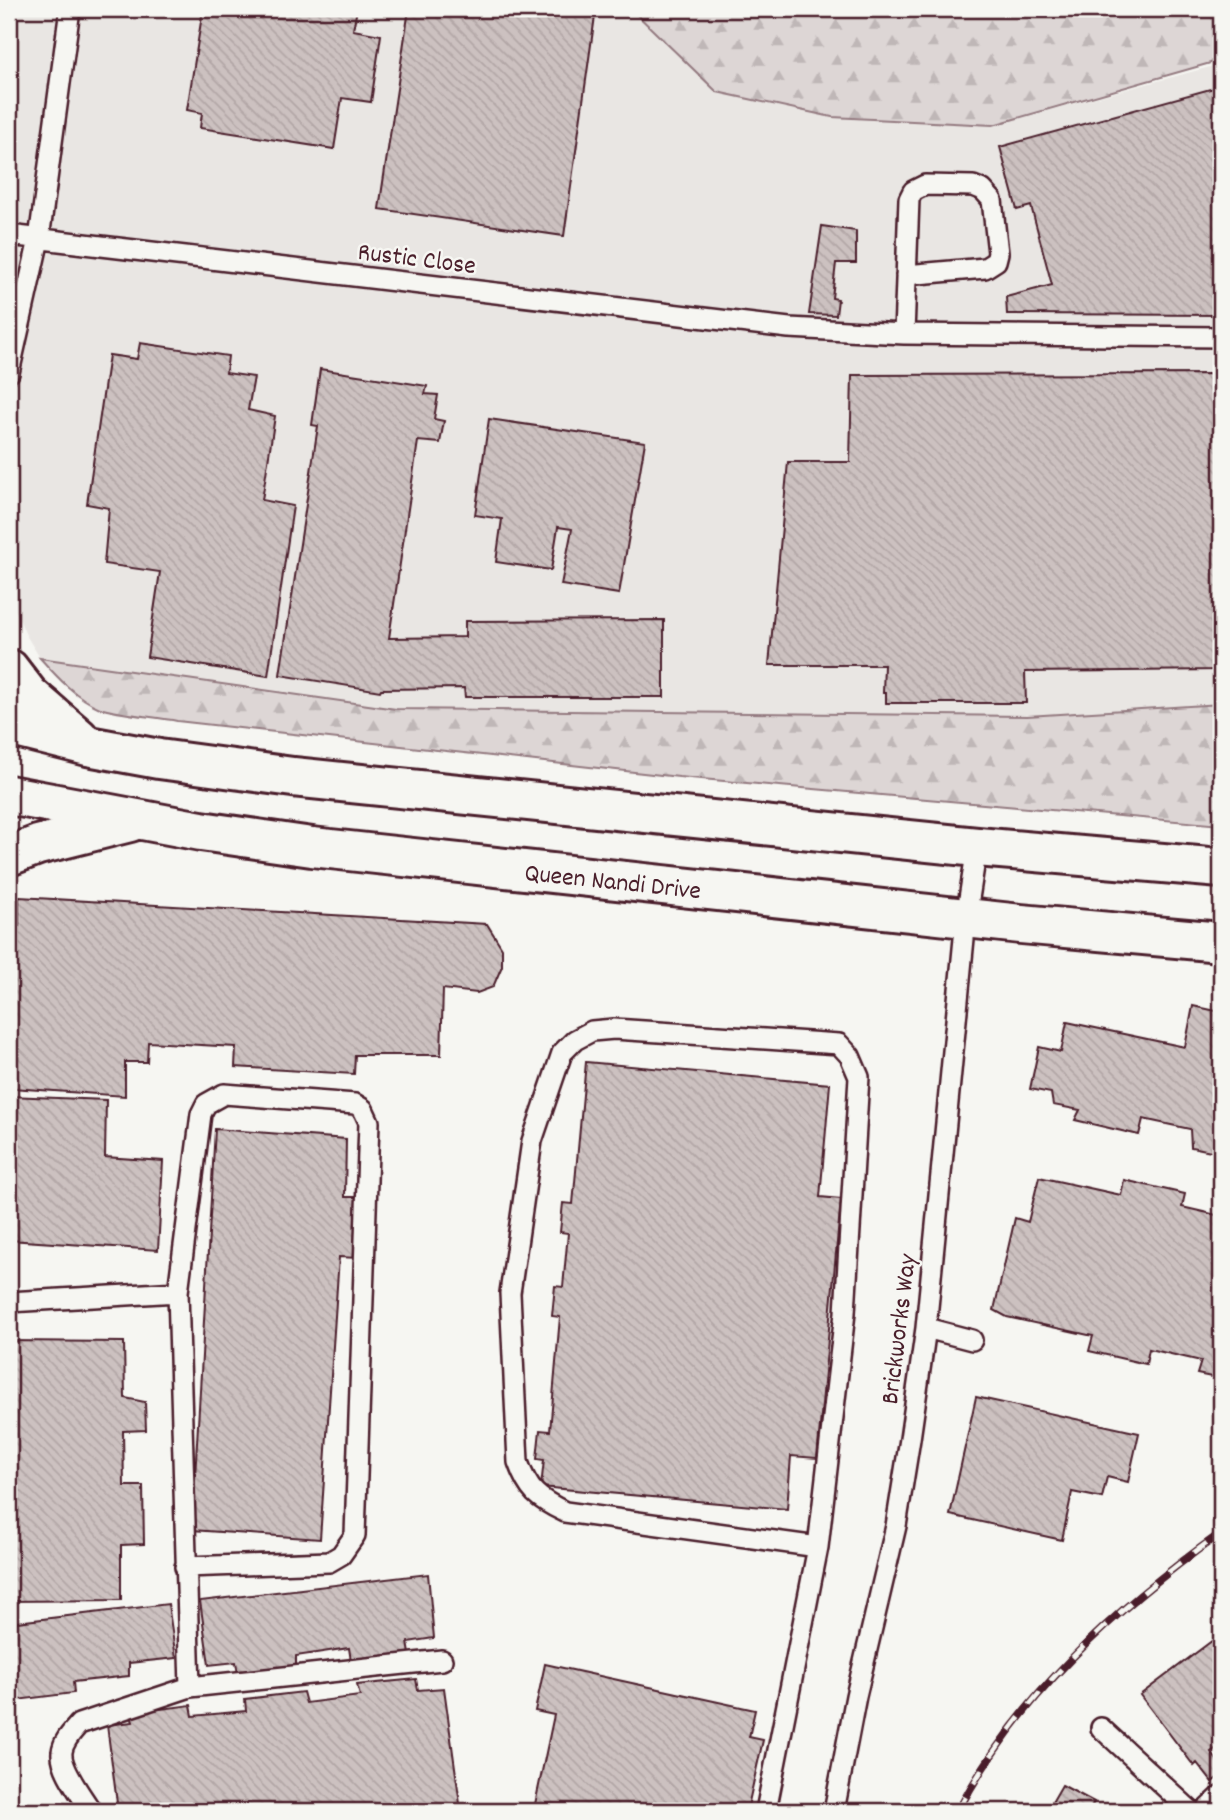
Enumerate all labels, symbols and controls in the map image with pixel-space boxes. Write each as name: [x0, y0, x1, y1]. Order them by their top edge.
street label: Rustic Close: [355, 235, 478, 286]
street label: Queen Nandi Drive: [523, 856, 703, 911]
street label: Brickworks Way: [873, 1252, 928, 1407]

